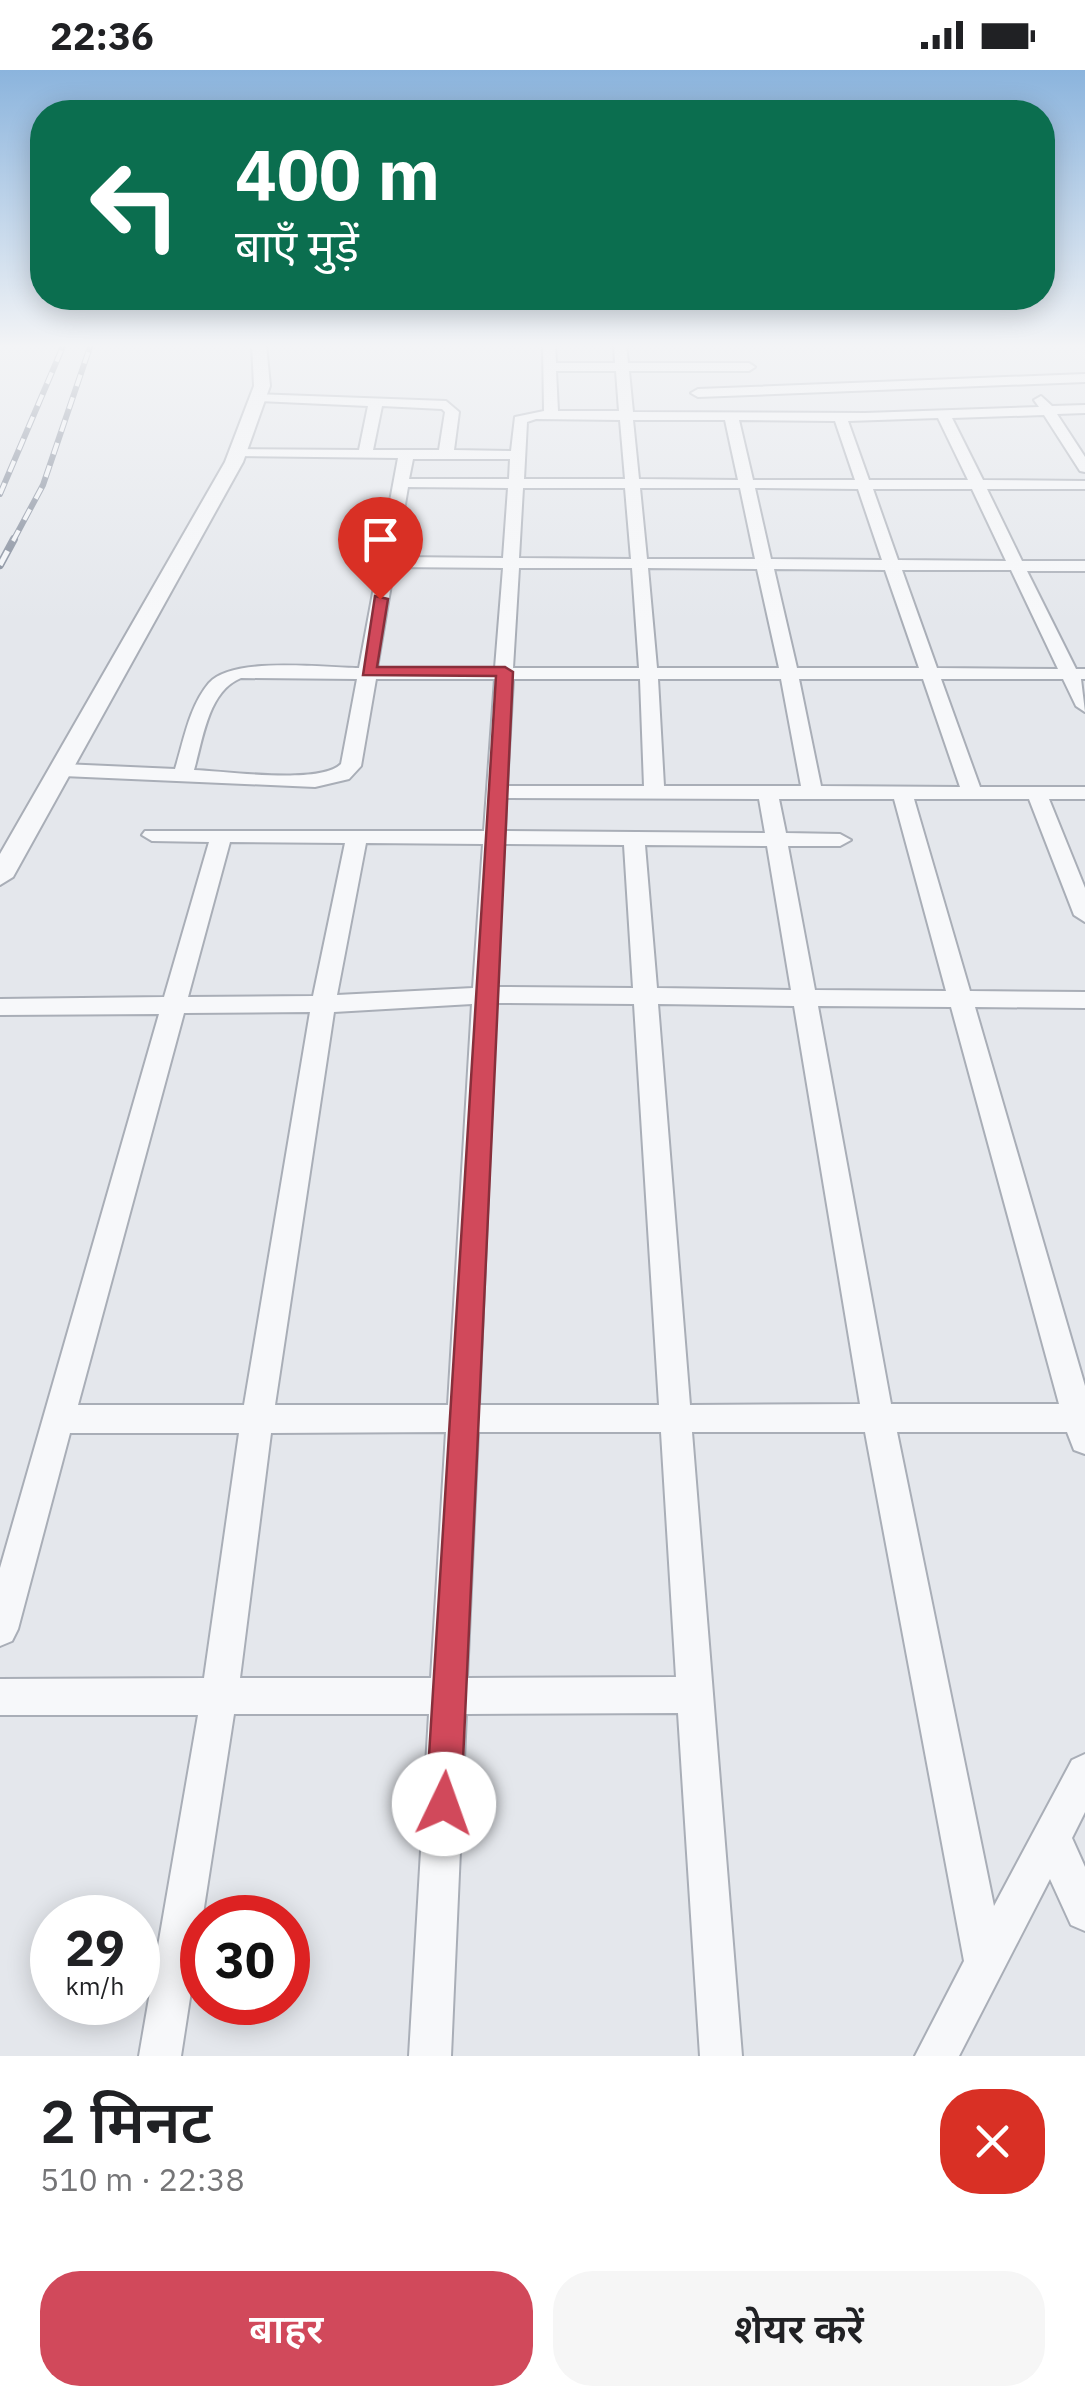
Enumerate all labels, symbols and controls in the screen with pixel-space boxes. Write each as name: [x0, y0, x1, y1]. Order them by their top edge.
text: 22:36: [50, 11, 154, 60]
text: 400 m: [235, 128, 440, 219]
icon: left: [70, 140, 200, 270]
text: बाएँ मुड़ें: [235, 216, 359, 274]
pin: [338, 497, 423, 600]
icon: arrive: [353, 512, 408, 567]
position arrow: [392, 1752, 496, 1856]
speed limit sign: 30: [180, 1895, 310, 2025]
text: 29: [65, 1915, 125, 1980]
text: km/h: [66, 1969, 124, 2002]
text: 2 मिनट: [40, 2081, 212, 2160]
button: close: [940, 2089, 1045, 2194]
text: 510 m · 22:38: [40, 2158, 245, 2200]
button: बाहर: [40, 2271, 533, 2386]
button: शेयर करें: [553, 2271, 1045, 2386]

